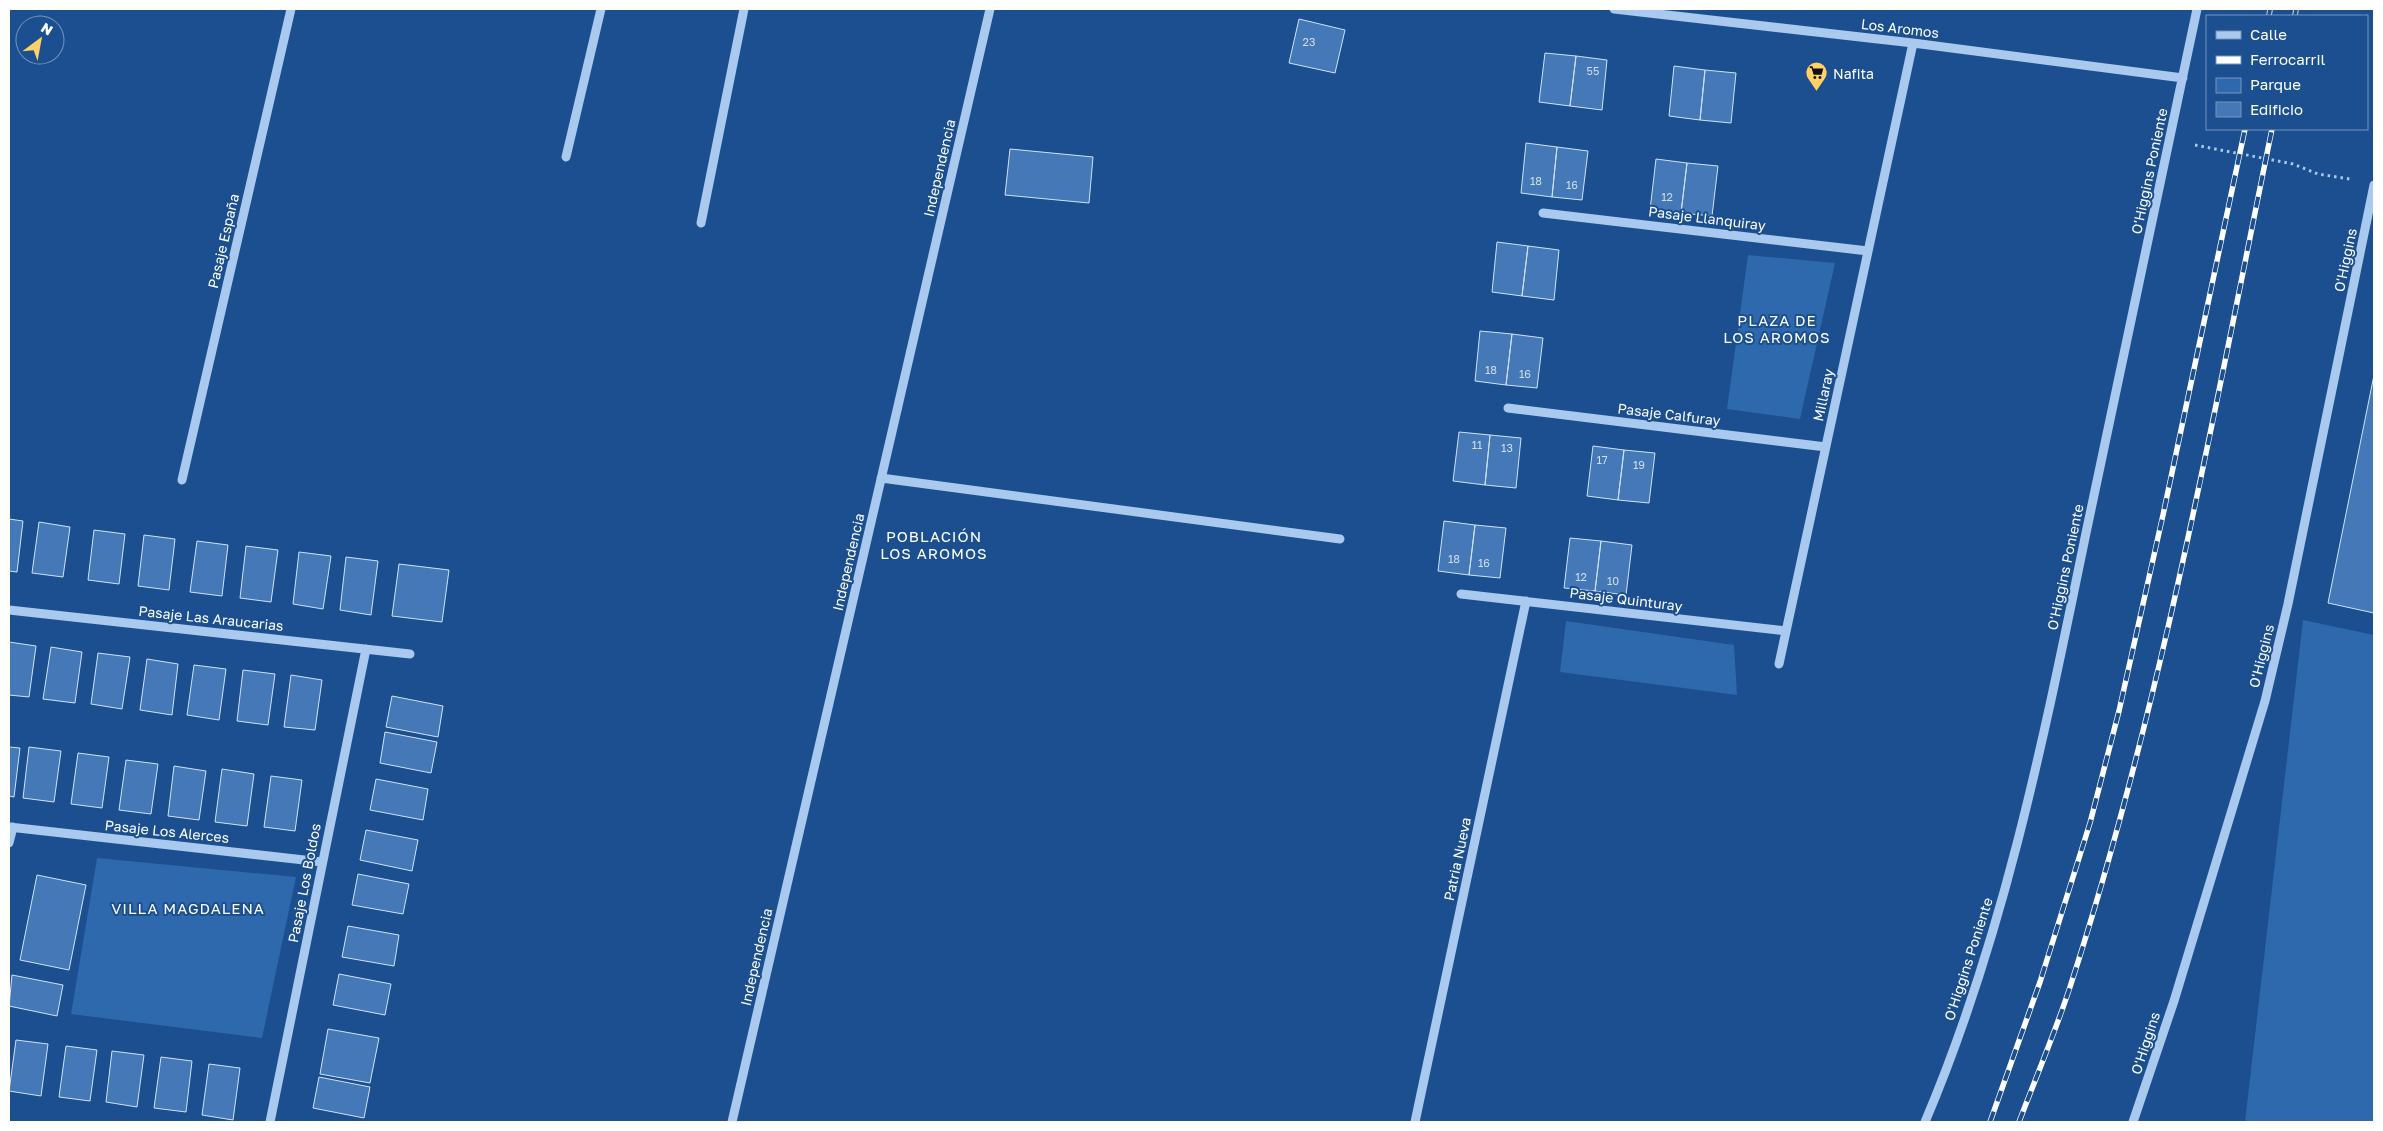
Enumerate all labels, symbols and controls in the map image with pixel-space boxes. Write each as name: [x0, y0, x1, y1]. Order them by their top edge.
north arrow: [15, 15, 65, 65]
street label: Los Aromos: [1860, 15, 1940, 41]
legend: [2206, 15, 2368, 130]
text: N: [38, 19, 56, 39]
text: Calle: [2250, 25, 2287, 43]
house number: 23: [1303, 35, 1315, 48]
text: Ferrocarril: [2250, 50, 2325, 68]
supermarket icon: Nafita: [1805, 61, 1829, 92]
house number: 55: [1587, 64, 1599, 77]
place label: Nafita: [1833, 65, 1874, 82]
text: Parque: [2250, 75, 2301, 93]
text: Edificio: [2250, 100, 2303, 118]
street label: O'Higgins Poniente: [2127, 106, 2171, 236]
street label: Independencia: [920, 118, 958, 218]
house number: 18: [1530, 174, 1542, 187]
house number: 16: [1566, 178, 1578, 191]
house number: 12: [1661, 190, 1673, 203]
street label: Pasaje España: [204, 192, 242, 290]
street label: Pasaje Llanquiray: [1647, 202, 1767, 234]
street label: O'Higgins: [2330, 227, 2360, 293]
district label: PLAZA DE LOS AROMOS: [1723, 311, 1831, 346]
house number: 18: [1485, 363, 1497, 376]
house number: 16: [1519, 367, 1531, 380]
street label: Millaray: [1809, 367, 1837, 423]
street label: Pasaje Calfuray: [1617, 399, 1722, 429]
house number: 11: [1472, 438, 1482, 451]
house number: 13: [1501, 441, 1513, 454]
house number: 17: [1596, 453, 1608, 466]
house number: 19: [1633, 458, 1645, 471]
street label: O'Higgins Poniente: [2043, 502, 2087, 632]
street label: Independencia: [829, 512, 867, 612]
district label: POBLACIÓN LOS AROMOS: [880, 527, 988, 562]
house number: 18: [1448, 552, 1460, 565]
house number: 16: [1478, 556, 1490, 569]
house number: 12: [1575, 570, 1587, 583]
house number: 10: [1607, 574, 1619, 587]
street label: Pasaje Quinturay: [1569, 584, 1684, 614]
street label: Pasaje Las Araucarias: [138, 602, 284, 634]
street label: O'Higgins: [2245, 622, 2277, 690]
street label: Pasaje Los Alerces: [104, 816, 230, 846]
street label: Patria Nueva: [1440, 816, 1474, 902]
street label: Pasaje Los Boldos: [284, 822, 324, 944]
street label: O'Higgins Poniente: [1940, 895, 1996, 1023]
district label: VILLA MAGDALENA: [111, 899, 265, 917]
street label: Independencia: [737, 907, 775, 1007]
street label: O'Higgins: [2127, 1010, 2163, 1076]

